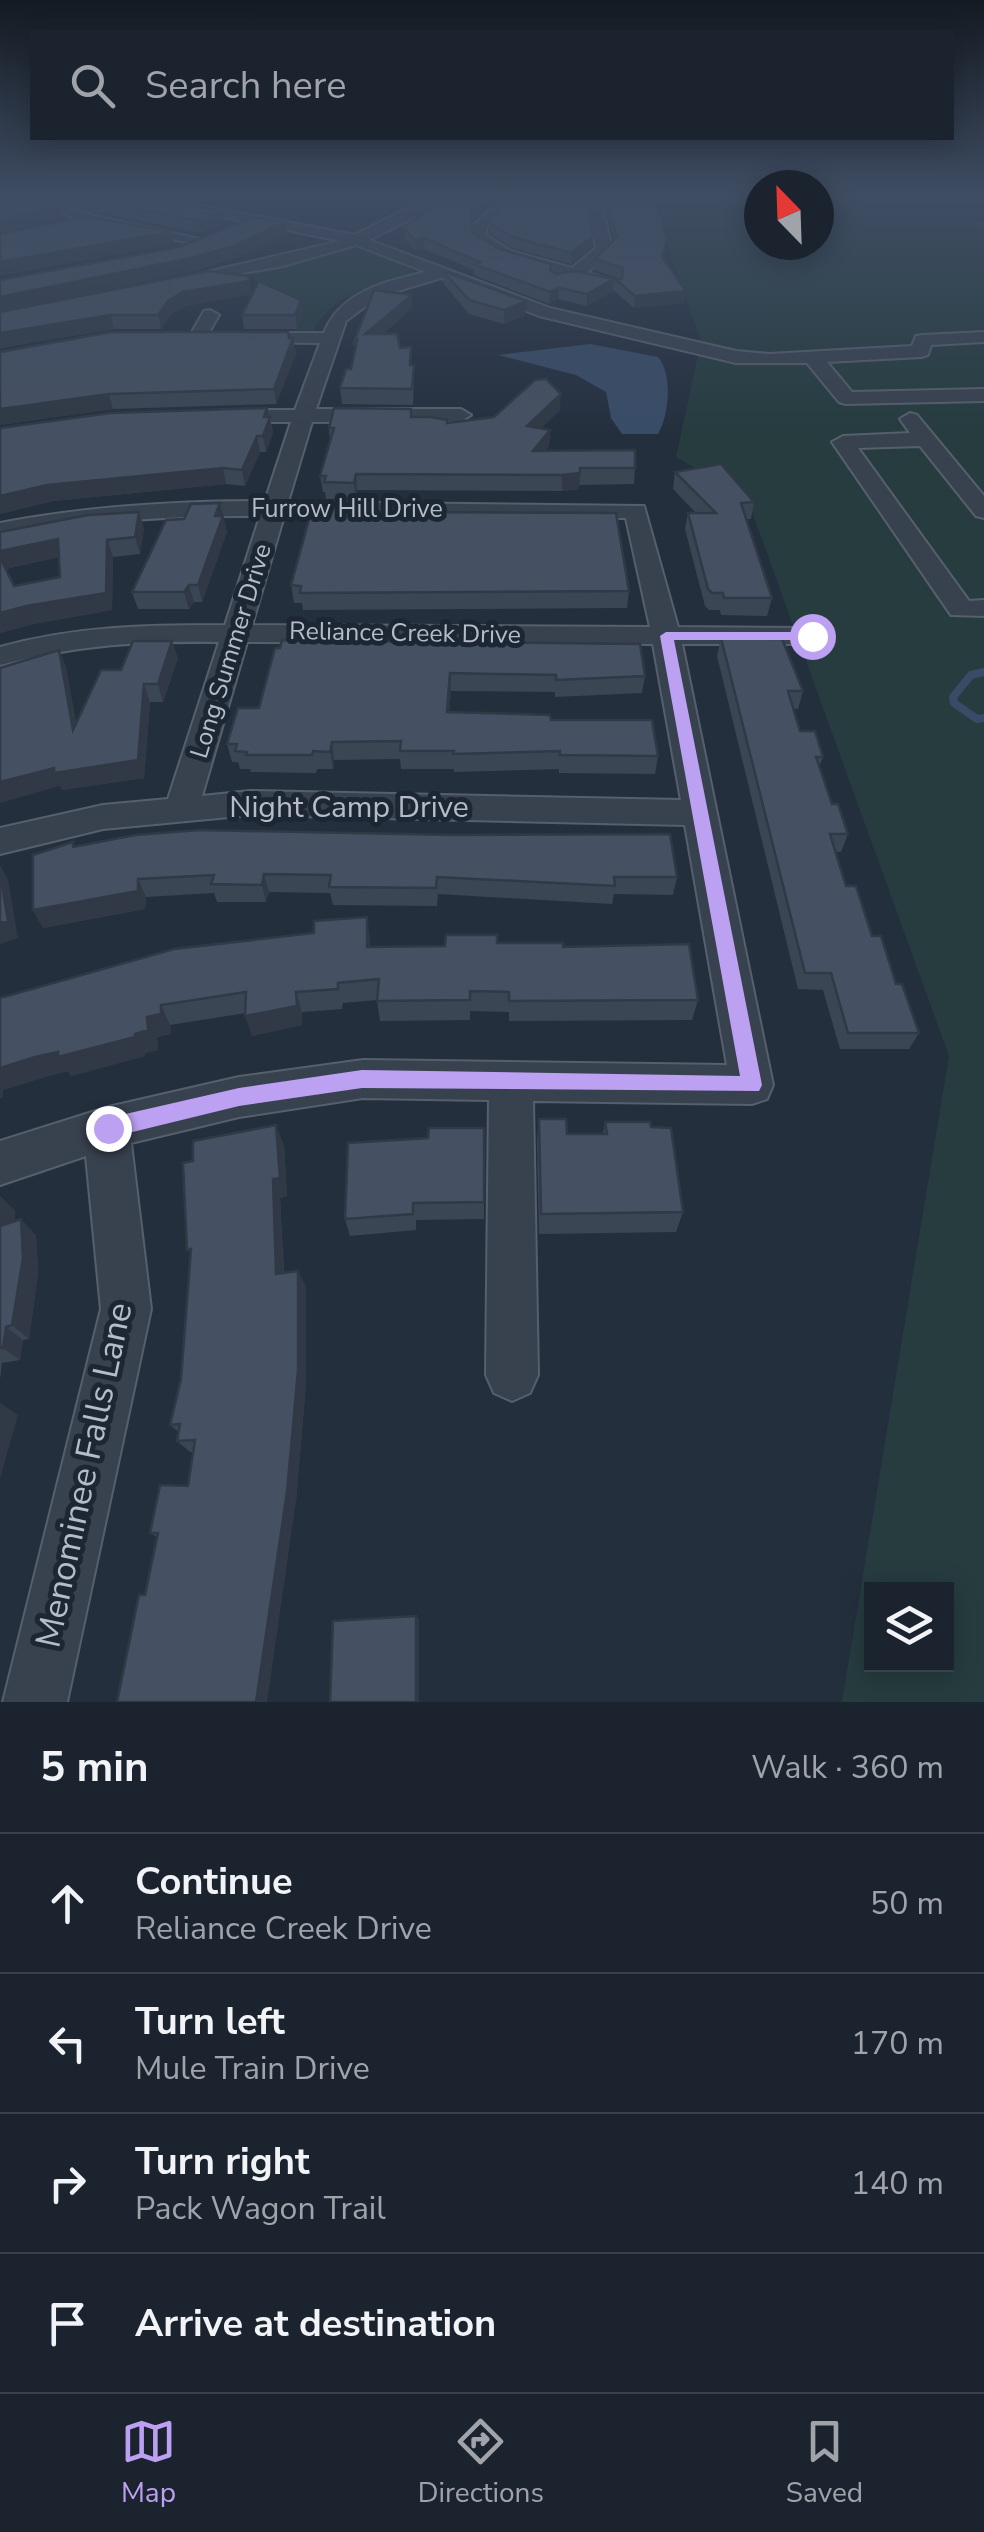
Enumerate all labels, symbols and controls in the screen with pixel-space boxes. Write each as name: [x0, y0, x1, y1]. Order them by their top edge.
search box: [30, 30, 954, 140]
icon: search: [65, 58, 120, 113]
text: Search here: [145, 60, 346, 111]
north arrow: [744, 170, 834, 260]
street label: Furrow Hill Drive: [251, 492, 443, 526]
street label: Long Summer Drive: [182, 539, 280, 763]
street label: Reliance Creek Drive: [289, 614, 521, 652]
route start: [790, 614, 836, 660]
street label: Night Camp Drive: [229, 787, 469, 828]
route end: [86, 1106, 132, 1152]
street label: Menominee Falls Lane: [24, 1298, 144, 1652]
map controls: [864, 1582, 954, 1672]
button: layers: [864, 1582, 954, 1672]
text: 5 min: [40, 1739, 149, 1796]
text: Walk · 360 m: [751, 1746, 944, 1789]
text: Continue: [135, 1856, 293, 1907]
icon: ahead: [40, 1876, 95, 1931]
text: 50 m: [870, 1882, 944, 1925]
text: Reliance Creek Drive: [135, 1907, 432, 1950]
text: Turn left: [135, 1996, 285, 2047]
icon: left: [40, 2016, 95, 2071]
text: 170 m: [851, 2022, 944, 2065]
text: Mule Train Drive: [135, 2047, 370, 2090]
text: Turn right: [135, 2136, 310, 2187]
icon: right: [40, 2156, 95, 2211]
text: 140 m: [851, 2162, 944, 2205]
text: Pack Wagon Trail: [135, 2187, 386, 2230]
icon: arrive: [40, 2296, 95, 2351]
text: Arrive at destination: [135, 2298, 496, 2349]
tab: Map: [121, 2414, 176, 2512]
tab: Directions: [418, 2414, 544, 2512]
tab: Saved: [786, 2414, 863, 2512]

